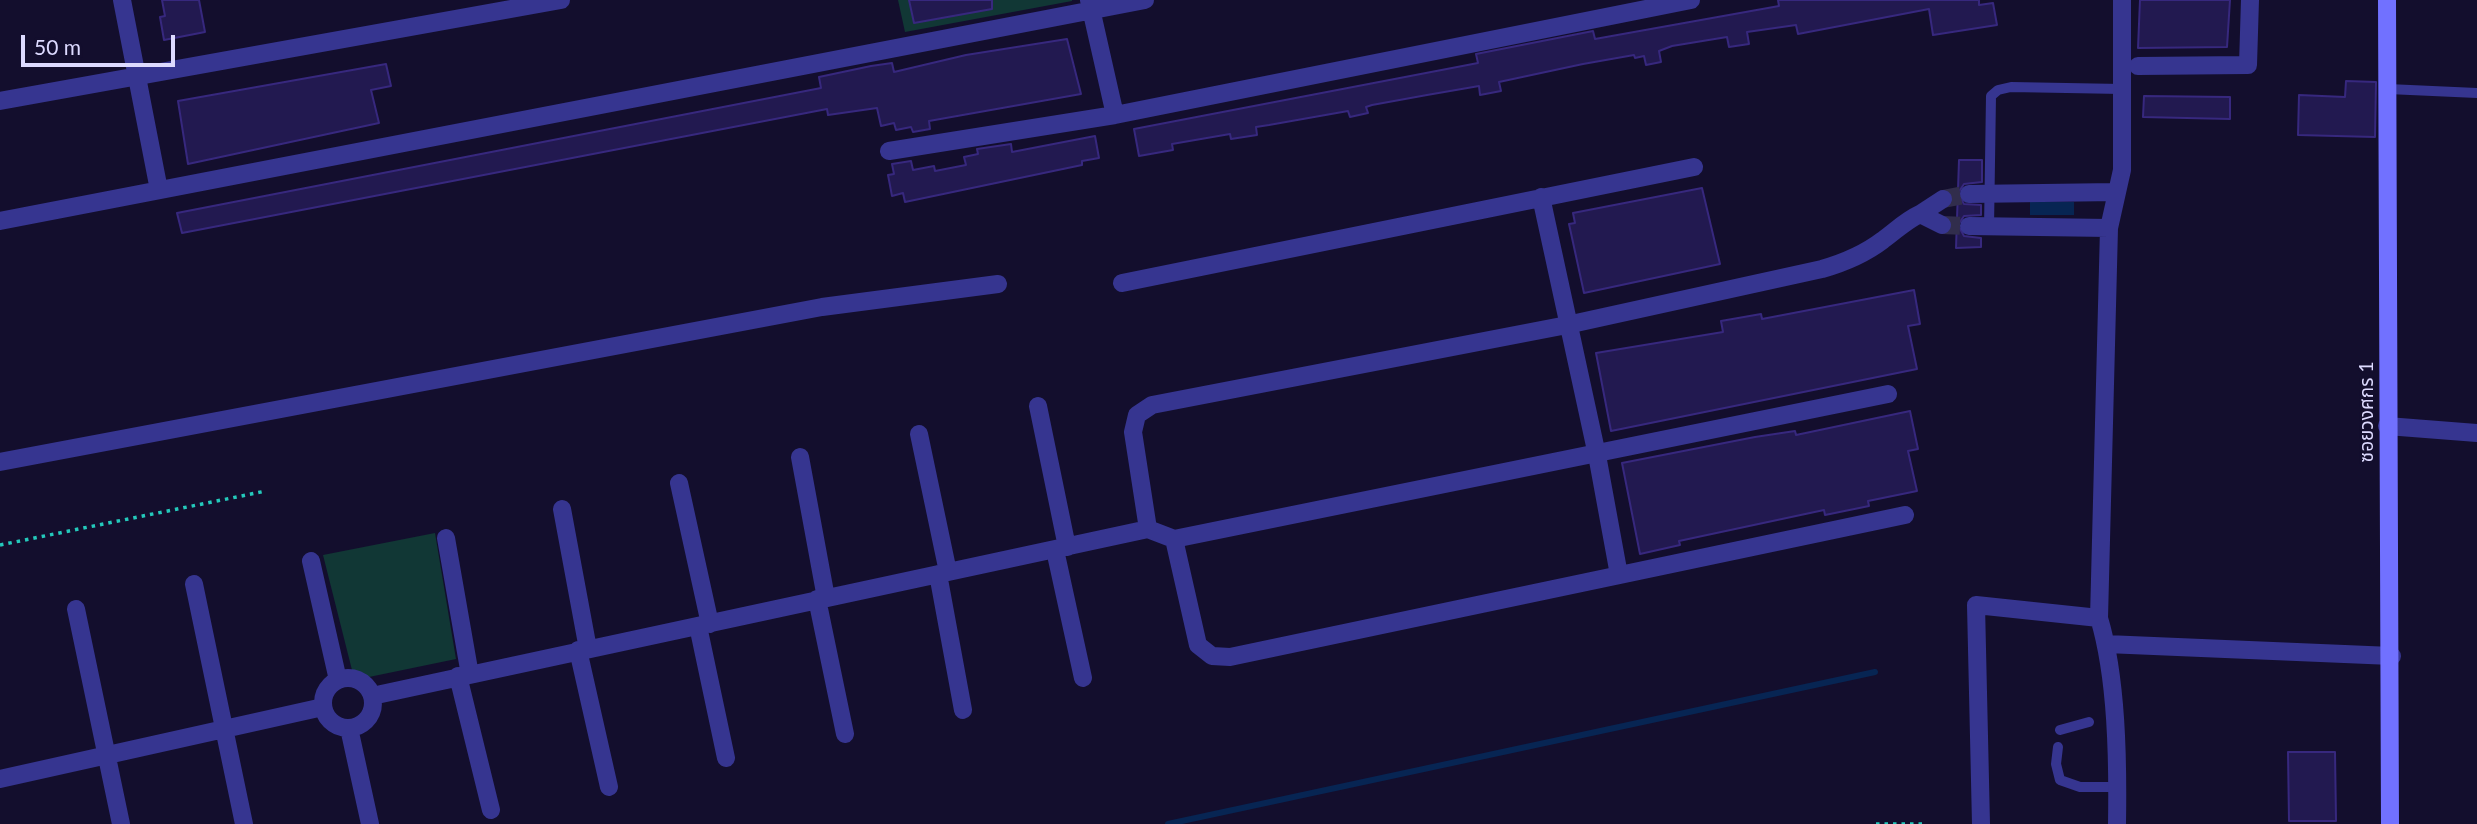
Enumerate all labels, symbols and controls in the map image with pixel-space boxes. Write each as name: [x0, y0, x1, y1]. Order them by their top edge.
scale bar: [24, 21, 178, 65]
text: 50 m: [34, 34, 81, 59]
street label: ซอยวงศกร 1: [2356, 362, 2378, 462]

